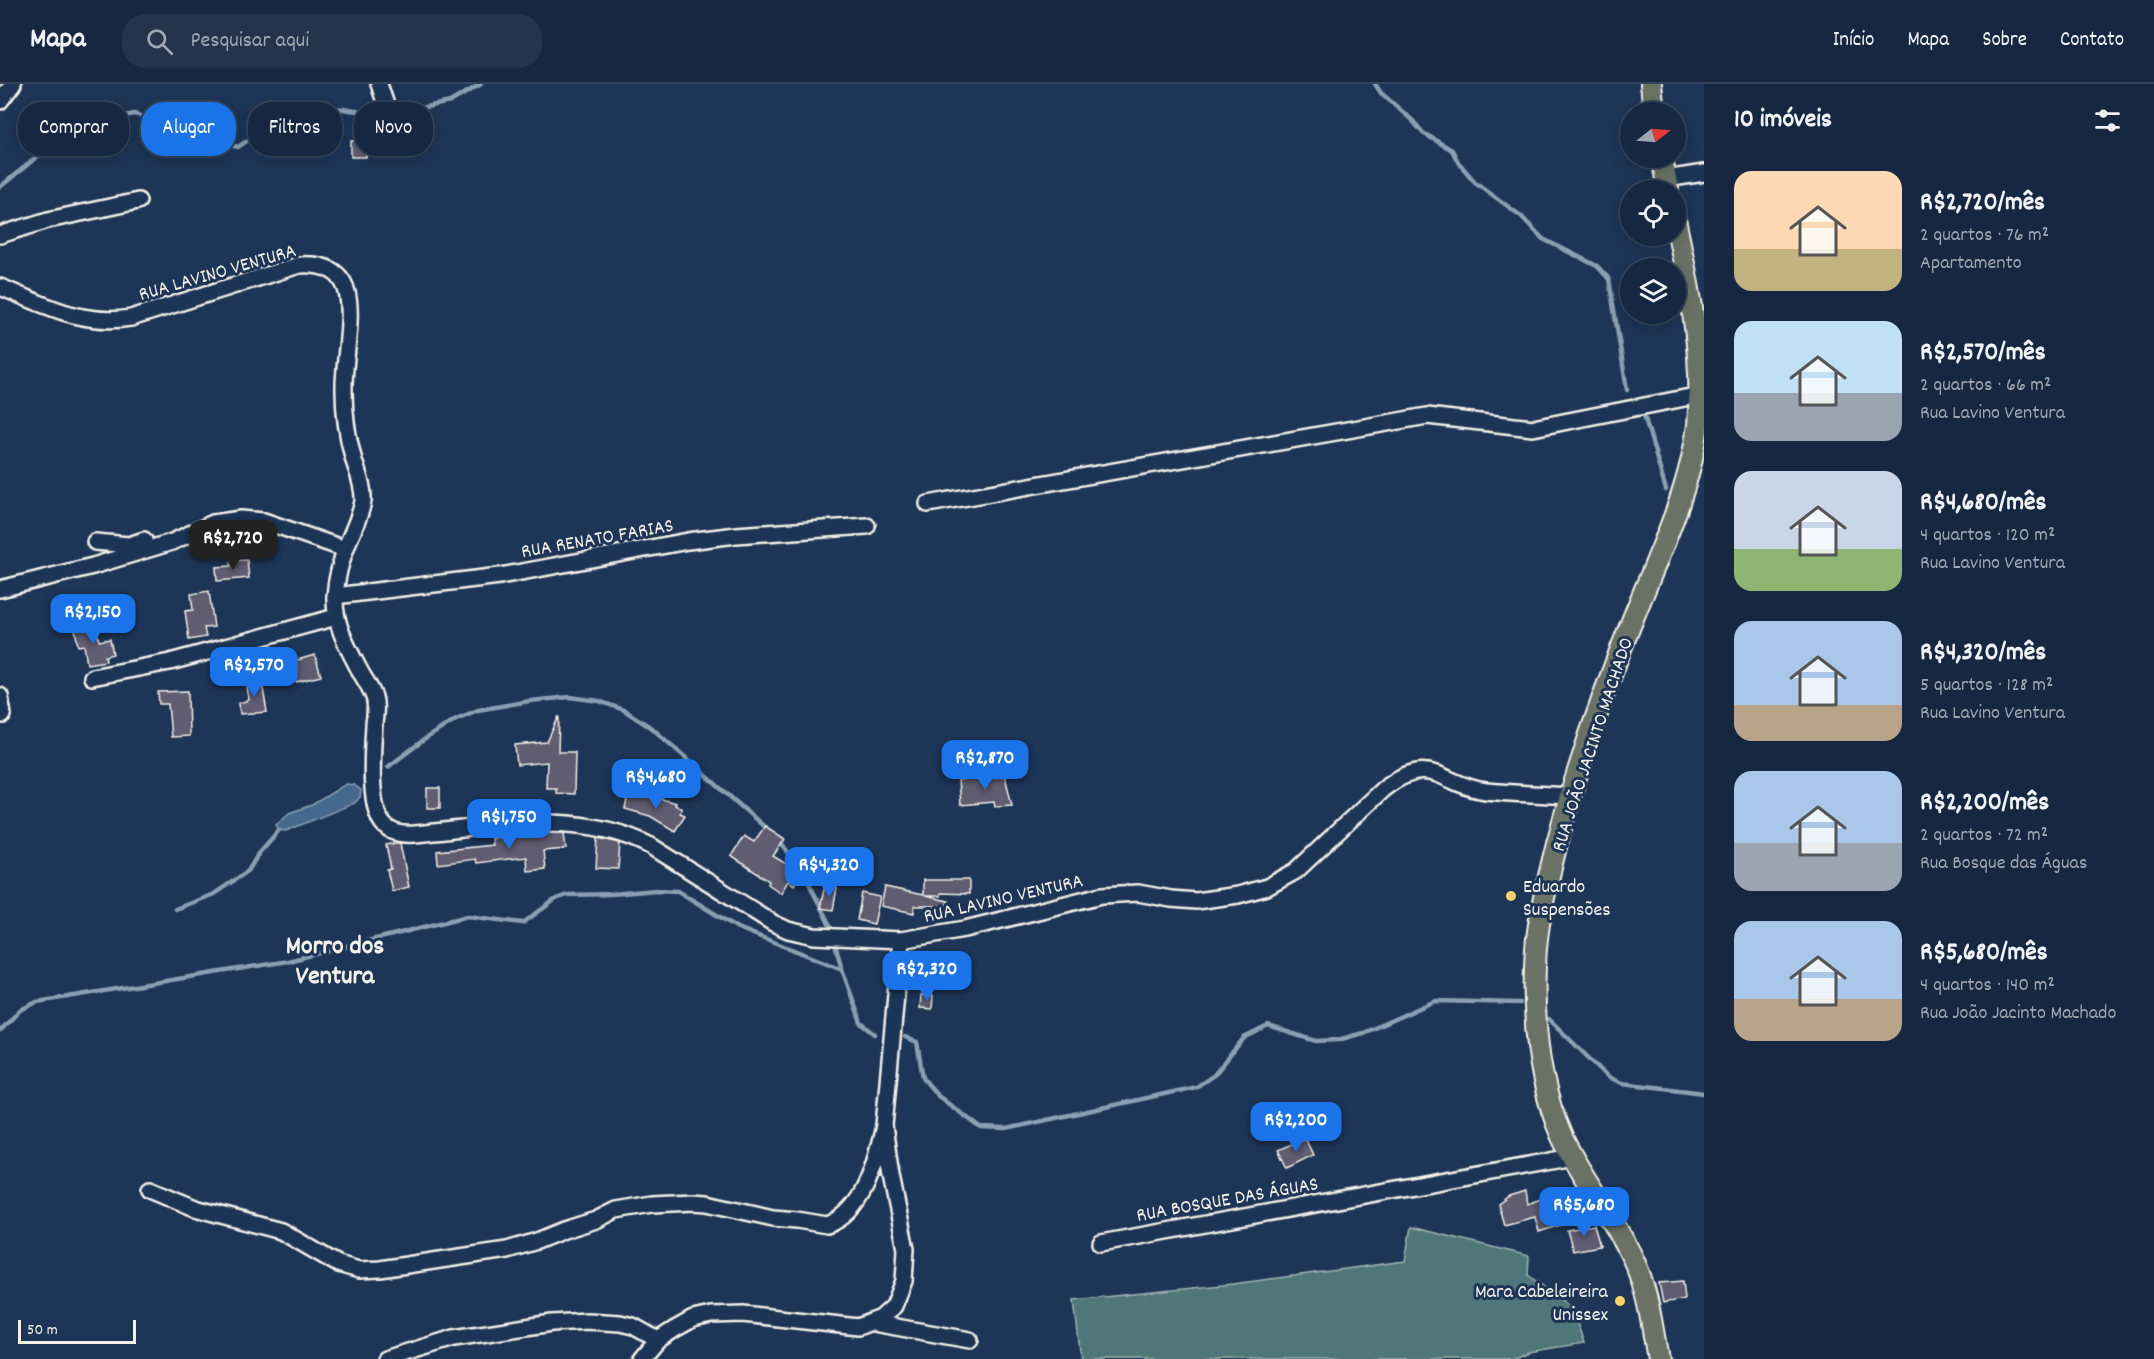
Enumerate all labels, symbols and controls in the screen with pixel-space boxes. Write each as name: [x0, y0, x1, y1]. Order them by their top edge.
search box: [122, 14, 542, 68]
text: Mapa: [30, 21, 86, 61]
icon: search: [143, 25, 176, 58]
text: Pesquisar aqui: [191, 26, 309, 57]
text: Início: [1833, 26, 1874, 56]
text: Mapa: [1907, 26, 1949, 56]
text: Sobre: [1982, 26, 2027, 56]
text: Contato: [2060, 26, 2124, 56]
chip: Comprar: [18, 102, 129, 156]
chip: Alugar: [141, 102, 236, 156]
chip: Filtros: [248, 102, 342, 156]
chip: Novo: [354, 102, 433, 156]
north arrow: [1620, 102, 1686, 168]
map controls: [1620, 102, 1686, 324]
text: 10 imóveis: [1734, 102, 1832, 139]
icon: filters: [2091, 104, 2124, 137]
button: locate: [1620, 180, 1686, 246]
text: R$2,720/mês: [1920, 185, 2045, 222]
icon: home: [1782, 195, 1854, 267]
text: 2 quartos · 76 m²: [1920, 222, 2049, 250]
street label: RUA LAVINO VENTURA: [136, 238, 300, 310]
text: Apartamento: [1920, 250, 2022, 278]
button: layers: [1620, 258, 1686, 324]
text: R$2,570/mês: [1920, 335, 2046, 372]
icon: home: [1782, 345, 1854, 417]
text: 2 quartos · 66 m²: [1920, 372, 2051, 400]
text: Rua Lavino Ventura: [1920, 400, 2065, 428]
text: R$4,680/mês: [1920, 485, 2046, 522]
icon: home: [1782, 495, 1854, 567]
street label: RUA RENATO FARIAS: [519, 513, 676, 567]
pin: R$2,720: [178, 520, 288, 571]
text: 4 quartos · 120 m²: [1920, 522, 2055, 550]
text: R$2,720: [203, 525, 263, 553]
text: Rua Lavino Ventura: [1920, 550, 2065, 578]
pin: R$2,150: [38, 594, 148, 645]
text: R$2,150: [65, 599, 121, 627]
street label: RUA JOÃO JACINTO MACHADO: [1546, 634, 1642, 856]
text: R$4,320/mês: [1920, 635, 2046, 672]
icon: home: [1782, 645, 1854, 717]
pin: R$2,570: [199, 647, 309, 698]
text: R$2,570: [224, 652, 284, 680]
text: 5 quartos · 128 m²: [1920, 672, 2053, 700]
text: Rua Lavino Ventura: [1920, 700, 2065, 728]
pin: R$2,870: [930, 740, 1040, 791]
text: R$2,870: [956, 745, 1015, 773]
pin: R$4,680: [601, 759, 711, 810]
text: R$4,680: [626, 764, 686, 792]
text: R$2,200/mês: [1920, 785, 2049, 822]
icon: home: [1782, 795, 1854, 867]
pin: R$1,750: [454, 799, 564, 850]
text: R$1,750: [481, 804, 537, 832]
text: 2 quartos · 72 m²: [1920, 822, 2048, 850]
pin: R$4,320: [774, 847, 884, 898]
text: Rua Bosque das Águas: [1920, 850, 2087, 878]
text: R$4,320: [799, 852, 859, 880]
street label: RUA LAVINO VENTURA: [921, 868, 1086, 932]
place label: Eduardo Suspensões: [1523, 874, 1611, 925]
marker: Eduardo Suspensões: [1504, 889, 1518, 903]
district label: Morro dos Ventura: [286, 929, 384, 996]
text: R$5,680/mês: [1920, 935, 2048, 972]
icon: home: [1782, 945, 1854, 1017]
pin: R$2,320: [872, 951, 982, 1002]
text: R$2,320: [897, 956, 957, 984]
text: 4 quartos · 140 m²: [1920, 972, 2055, 1000]
text: Rua João Jacinto Machado: [1920, 1000, 2116, 1028]
pin: R$2,200: [1241, 1102, 1351, 1153]
text: R$2,200: [1265, 1107, 1327, 1135]
street label: RUA BOSQUE DAS ÁGUAS: [1134, 1171, 1321, 1231]
pin: R$5,680: [1529, 1187, 1639, 1238]
text: R$5,680: [1553, 1192, 1615, 1220]
place label: Mara Cabeleireira Unissex: [1475, 1279, 1609, 1330]
marker: Mara Cabeleireira Unissex: [1613, 1294, 1627, 1308]
scale bar: [18, 1317, 136, 1344]
text: 50 m: [27, 1319, 58, 1342]

